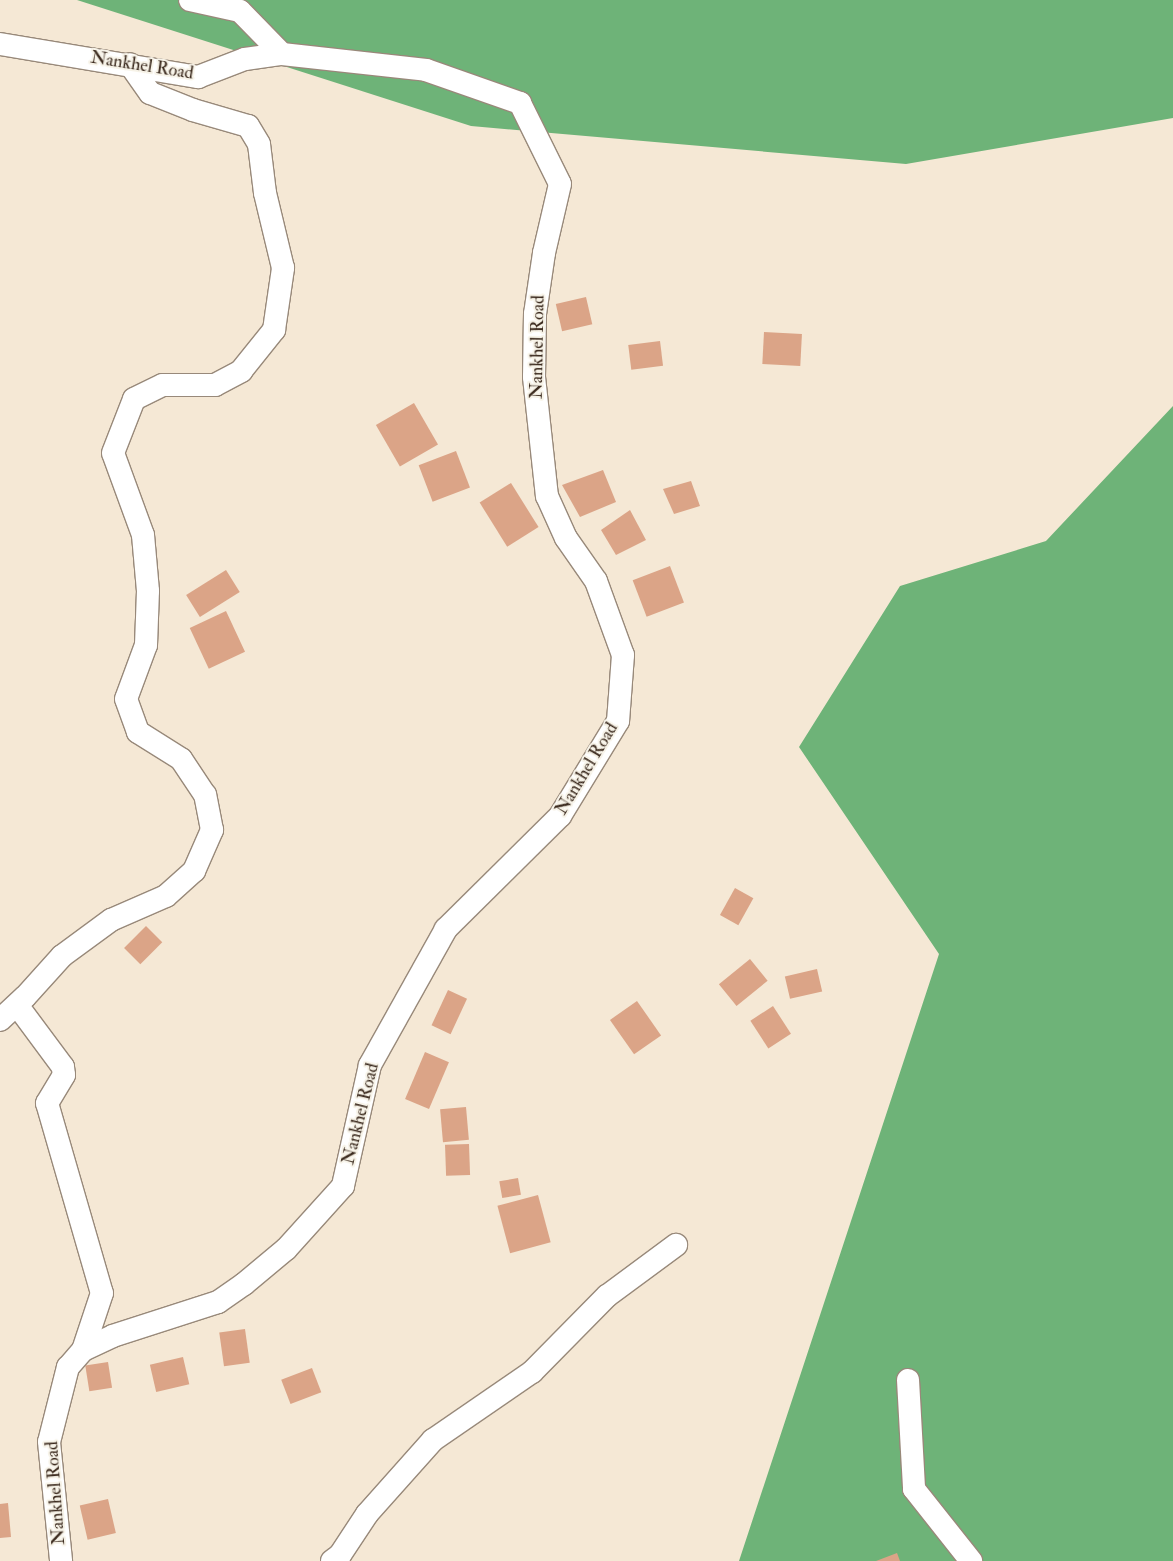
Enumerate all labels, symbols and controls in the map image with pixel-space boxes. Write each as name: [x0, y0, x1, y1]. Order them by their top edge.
street label: Nankhel Road: [89, 47, 195, 85]
street label: Nankhel Road: [526, 295, 550, 399]
street label: Nankhel Road: [551, 719, 623, 819]
street label: Nankhel Road: [338, 1061, 384, 1167]
street label: Nankhel Road: [42, 1440, 70, 1546]

